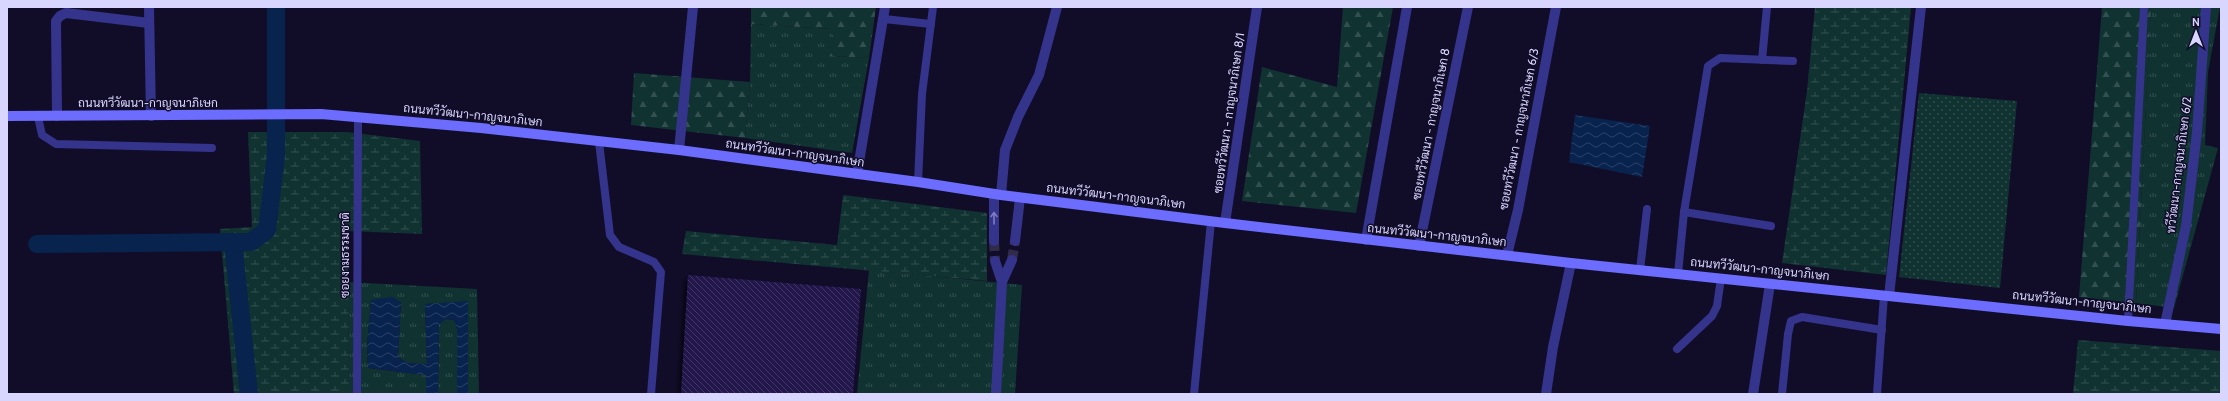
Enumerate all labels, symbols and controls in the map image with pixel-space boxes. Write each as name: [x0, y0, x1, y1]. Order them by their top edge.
north arrow: [2176, 12, 2216, 52]
text: N: [2192, 15, 2200, 29]
street label: ซอยทวีวัฒนา - กาญจนาภิเษก 8/1: [1210, 32, 1247, 194]
street label: ซอยทวีวัฒนา - กาญจนาภิเษก 8: [1408, 47, 1453, 201]
street label: ซอยทวีวัฒนา - กาญจนาภิเษก 6/3: [1495, 47, 1542, 211]
street label: ถนนทวีวัฒนา-กาญจนาภิเษก: [78, 95, 218, 110]
street label: ทวีวัฒนา-กาญจนาภิเษก 6/2: [2163, 96, 2194, 234]
street label: ถนนทวีวัฒนา-กาญจนาภิเษก: [403, 100, 544, 129]
street label: ถนนทวีวัฒนา-กาญจนาภิเษก: [725, 135, 865, 170]
street label: ถนนทวีวัฒนา-กาญจนาภิเษก: [1046, 180, 1187, 211]
street label: ซอยงามธรรมชาติ: [337, 212, 352, 298]
one-way arrow: [990, 212, 998, 225]
street label: ถนนทวีวัฒนา-กาญจนาภิเษก: [1367, 220, 1508, 249]
street label: ถนนทวีวัฒนา-กาญจนาภิเษก: [1690, 254, 1831, 283]
street label: ถนนทวีวัฒนา-กาญจนาภิเษก: [2012, 287, 2153, 316]

